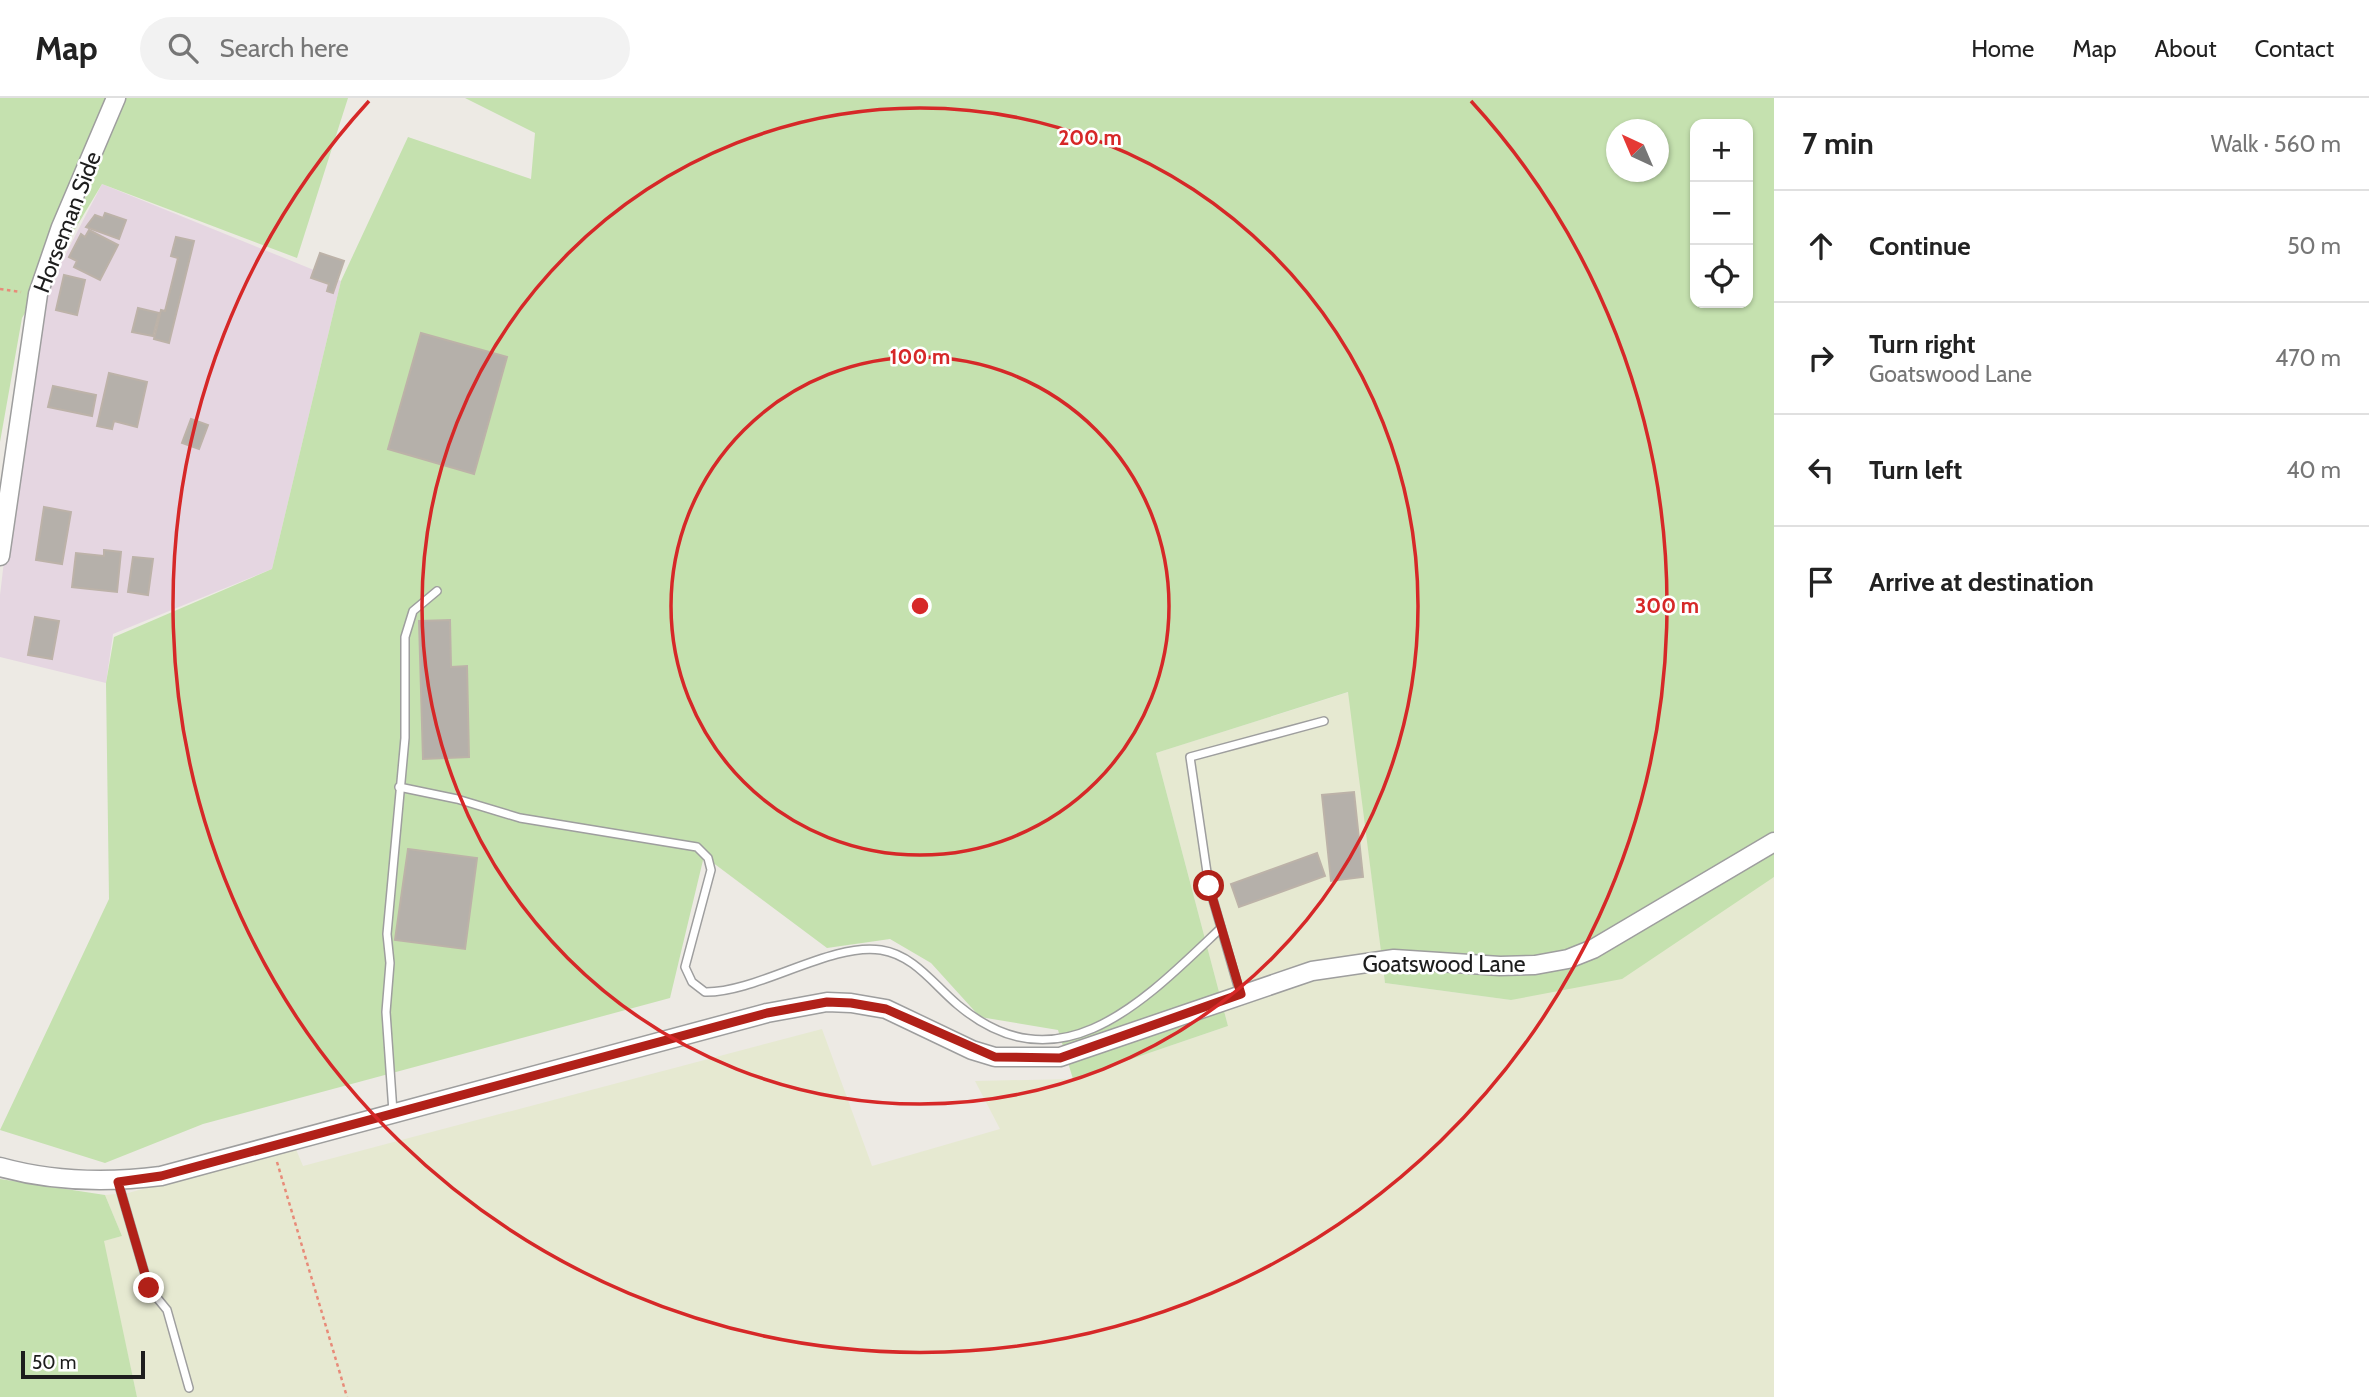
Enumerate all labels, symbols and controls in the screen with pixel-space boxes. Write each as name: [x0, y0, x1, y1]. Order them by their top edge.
search box: [140, 17, 630, 80]
text: Map: [35, 28, 98, 68]
icon: search: [164, 29, 202, 67]
text: Search here: [220, 32, 349, 64]
text: Home: [1971, 34, 2034, 63]
text: Map: [2072, 34, 2117, 63]
text: About: [2155, 34, 2217, 63]
text: Contact: [2255, 34, 2334, 63]
north arrow: [1606, 119, 1669, 182]
map controls: [1690, 119, 1753, 308]
button: +: [1690, 119, 1753, 182]
text: 200 m: [1058, 125, 1122, 150]
text: 7 min: [1802, 125, 1874, 162]
text: Walk · 560 m: [2211, 130, 2341, 158]
street label: Horseman Side: [27, 147, 107, 297]
button: −: [1690, 182, 1753, 245]
icon: ahead: [1802, 227, 1840, 265]
text: Continue: [1869, 230, 1971, 262]
text: 50 m: [2287, 232, 2341, 260]
button: locate: [1690, 245, 1753, 308]
text: Turn right: [1869, 328, 1975, 360]
icon: right: [1802, 339, 1840, 377]
text: 100 m: [890, 344, 950, 369]
text: 470 m: [2275, 344, 2341, 372]
text: Goatswood Lane: [1869, 360, 2032, 388]
icon: left: [1802, 451, 1840, 489]
text: Turn left: [1869, 454, 1962, 486]
text: 40 m: [2286, 456, 2341, 484]
icon: arrive: [1802, 563, 1840, 601]
text: Arrive at destination: [1869, 566, 2094, 598]
text: 300 m: [1635, 593, 1699, 618]
centre of rings: [908, 594, 932, 618]
route start: [1193, 870, 1224, 901]
street label: Goatswood Lane: [1362, 950, 1526, 978]
route end: [133, 1272, 164, 1303]
scale bar: [21, 1348, 145, 1380]
text: 50 m: [32, 1351, 76, 1374]

